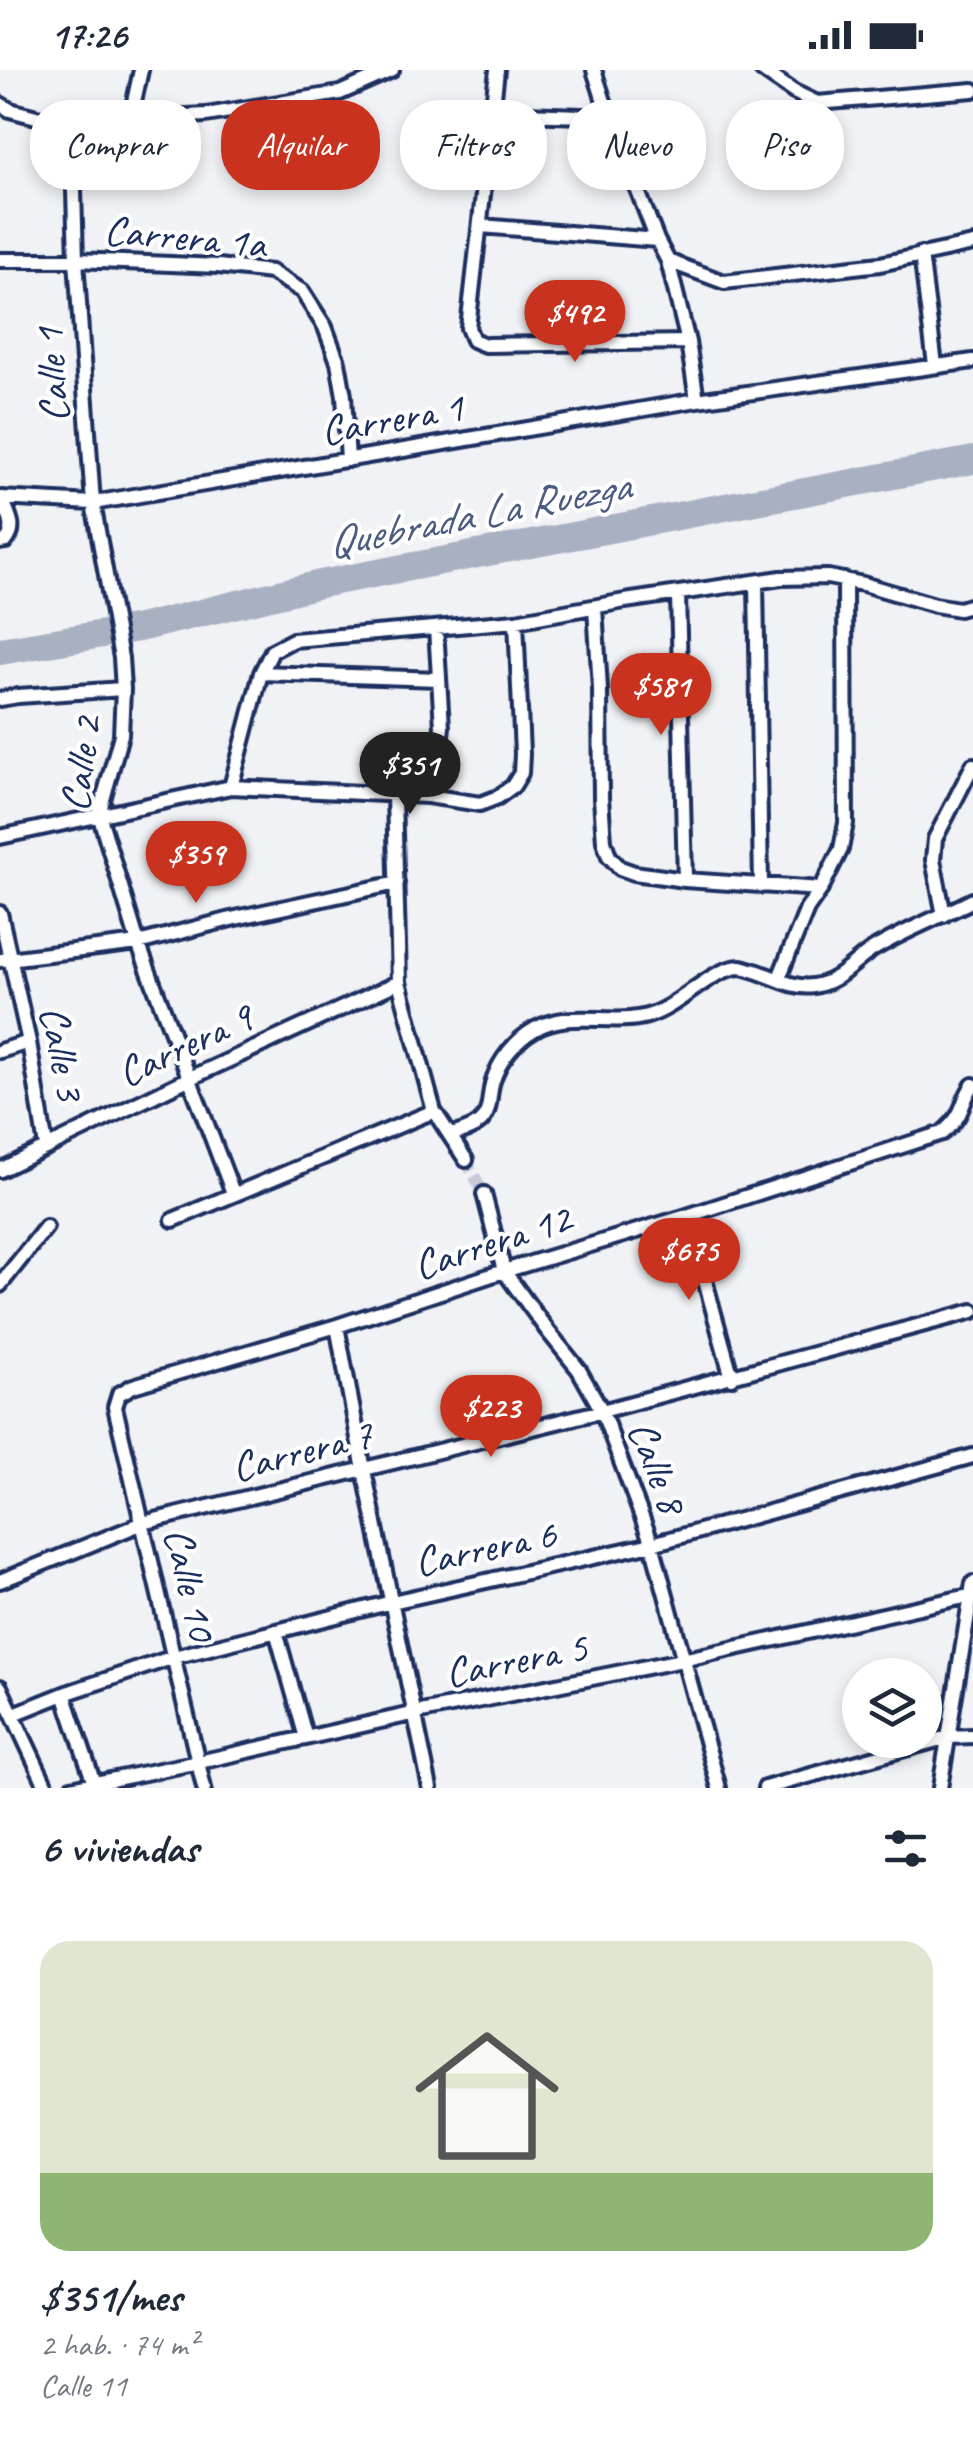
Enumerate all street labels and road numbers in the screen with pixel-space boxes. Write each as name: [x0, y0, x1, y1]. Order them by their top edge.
street label: Carrera 1a: [102, 204, 271, 271]
street label: Calle 1: [22, 324, 82, 424]
street label: Carrera 1: [317, 380, 469, 458]
street label: Calle 2: [48, 710, 114, 815]
street label: Carrera 9: [109, 989, 264, 1099]
street label: Calle 3: [27, 1001, 98, 1108]
street label: Carrera 12: [407, 1191, 580, 1292]
street label: Carrera 7: [226, 1407, 380, 1494]
street label: Calle 8: [615, 1413, 700, 1525]
street label: Carrera 6: [409, 1507, 562, 1589]
street label: Calle 10: [151, 1522, 229, 1649]
street label: Carrera 5: [441, 1620, 594, 1700]

